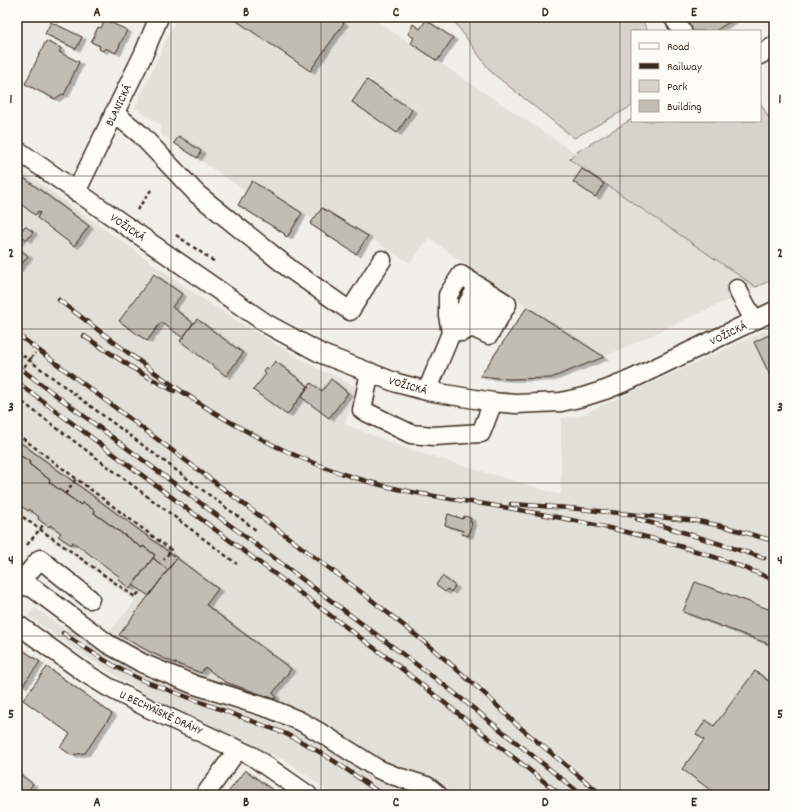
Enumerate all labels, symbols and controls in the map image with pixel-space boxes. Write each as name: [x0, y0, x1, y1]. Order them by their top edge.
text: A: [93, 4, 101, 23]
text: B: [243, 4, 249, 23]
text: C: [393, 4, 400, 23]
text: D: [542, 4, 549, 23]
text: E: [691, 4, 698, 23]
legend: [631, 30, 761, 122]
text: Road: [667, 39, 689, 56]
text: Railway: [667, 59, 703, 76]
text: Park: [667, 79, 688, 96]
street label: BLANICKÁ: [102, 82, 137, 129]
text: 1: [10, 91, 13, 110]
text: 1: [779, 91, 782, 110]
text: Building: [667, 99, 702, 116]
street label: VOŽICKÁ: [106, 210, 148, 246]
text: 2: [8, 245, 14, 264]
text: 2: [777, 245, 783, 264]
street label: VOŽICKÁ: [707, 318, 750, 351]
street label: VOŽICKÁ: [386, 373, 429, 400]
text: 3: [8, 399, 14, 418]
text: 3: [777, 399, 783, 418]
text: 4: [8, 552, 14, 571]
text: 4: [777, 552, 783, 571]
street label: U BECHYŇSKÉ DRÁHY: [116, 687, 205, 740]
text: 5: [8, 706, 14, 725]
text: 5: [777, 706, 783, 725]
text: A: [93, 794, 101, 812]
text: B: [243, 794, 249, 812]
text: C: [393, 794, 400, 812]
text: D: [542, 794, 549, 812]
text: E: [691, 794, 698, 812]

